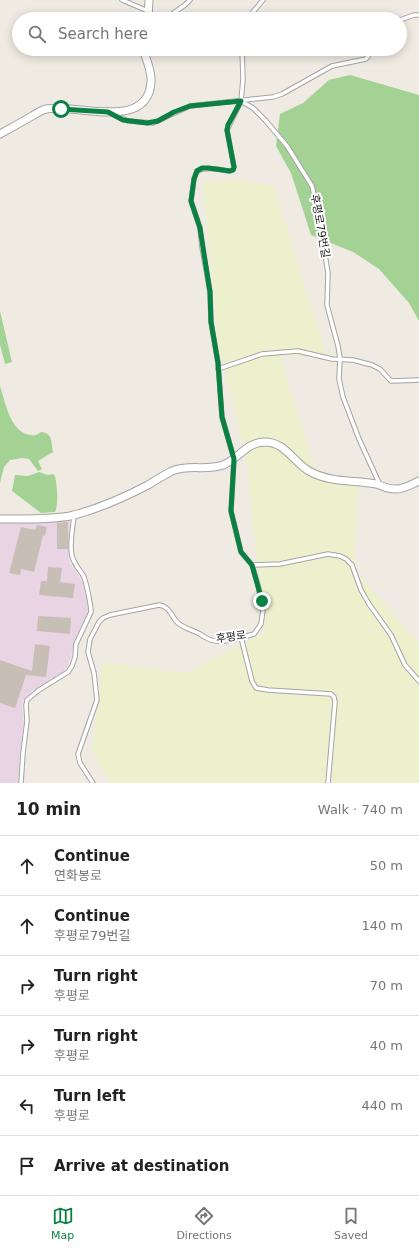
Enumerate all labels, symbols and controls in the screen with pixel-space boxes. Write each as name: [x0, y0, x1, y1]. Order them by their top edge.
search box: [12, 12, 407, 56]
icon: search: [26, 23, 48, 45]
text: Search here: [58, 25, 148, 43]
route start: [52, 100, 70, 118]
street label: 후평로79번길: [308, 193, 332, 259]
route end: [253, 592, 271, 610]
street label: 후평로: [215, 628, 247, 646]
text: 10 min: [16, 799, 81, 819]
text: Walk · 740 m: [318, 802, 403, 817]
text: Continue: [54, 847, 130, 865]
icon: ahead: [16, 855, 38, 877]
text: 50 m: [370, 858, 403, 873]
text: 연화봉로: [54, 868, 102, 883]
text: Continue: [54, 907, 130, 925]
icon: ahead: [16, 915, 38, 937]
text: 140 m: [361, 918, 403, 933]
text: 후평로79번길: [54, 928, 130, 943]
text: Turn right: [54, 967, 138, 985]
icon: right: [16, 975, 38, 997]
text: 70 m: [370, 978, 403, 993]
text: 후평로: [54, 988, 90, 1003]
text: Turn right: [54, 1027, 138, 1045]
icon: right: [16, 1035, 38, 1057]
text: 40 m: [370, 1038, 403, 1053]
text: 후평로: [54, 1048, 90, 1063]
text: Turn left: [54, 1087, 126, 1105]
icon: left: [16, 1095, 38, 1117]
text: 440 m: [361, 1098, 403, 1113]
text: 후평로: [54, 1108, 90, 1123]
icon: arrive: [16, 1155, 38, 1177]
text: Arrive at destination: [54, 1157, 229, 1175]
tab: Map: [51, 1205, 74, 1242]
tab: Directions: [176, 1205, 232, 1242]
tab: Saved: [334, 1205, 368, 1242]

